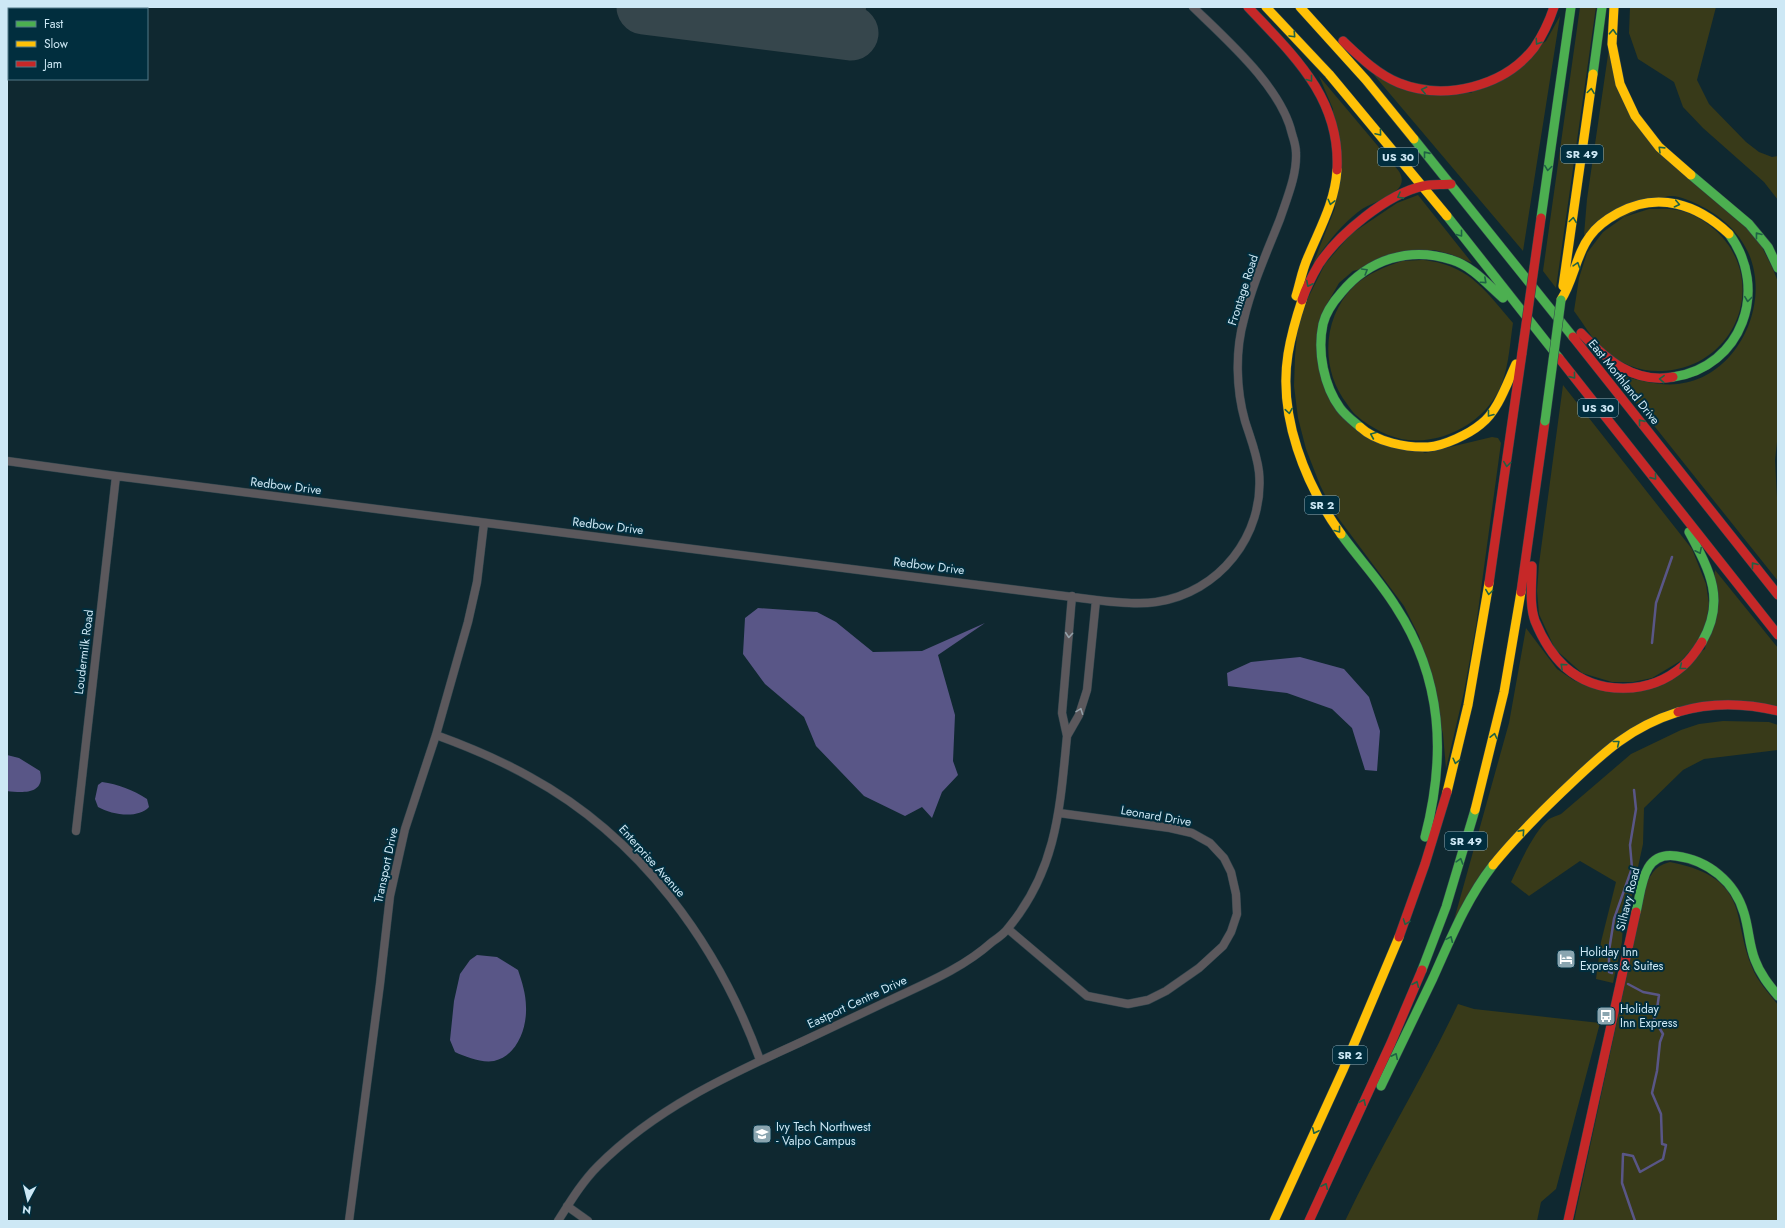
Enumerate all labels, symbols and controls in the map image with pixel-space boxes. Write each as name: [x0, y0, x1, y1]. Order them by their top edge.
legend: [8, 8, 148, 80]
text: Fast: [44, 15, 63, 33]
one-way arrow: [1609, 29, 1617, 35]
one-way arrow: [1288, 30, 1296, 38]
text: Slow: [44, 35, 69, 53]
one-way arrow: [1535, 38, 1543, 45]
text: Jam: [42, 55, 62, 73]
one-way arrow: [1306, 75, 1313, 82]
one-way arrow: [1421, 86, 1428, 94]
one-way arrow: [1586, 88, 1595, 95]
one-way arrow: [1374, 129, 1381, 136]
road number: SR 49: [1561, 145, 1603, 163]
one-way arrow: [1658, 146, 1666, 153]
road number: US 30: [1378, 148, 1418, 166]
one-way arrow: [1424, 151, 1431, 158]
one-way arrow: [1544, 165, 1553, 171]
one-way arrow: [1397, 191, 1404, 199]
one-way arrow: [1327, 199, 1335, 205]
one-way arrow: [1674, 200, 1680, 208]
one-way arrow: [1568, 217, 1577, 223]
one-way arrow: [1456, 230, 1463, 237]
one-way arrow: [1756, 232, 1763, 239]
street label: Frontage Road: [1223, 252, 1263, 328]
one-way arrow: [1572, 262, 1581, 269]
one-way arrow: [1361, 268, 1368, 275]
one-way arrow: [1479, 277, 1487, 284]
one-way arrow: [1306, 280, 1314, 288]
one-way arrow: [1743, 296, 1752, 302]
street label: East Morthland Drive: [1584, 335, 1664, 429]
one-way arrow: [1568, 371, 1575, 378]
one-way arrow: [1659, 375, 1665, 383]
road number: US 30: [1578, 399, 1618, 417]
one-way arrow: [1284, 408, 1293, 414]
one-way arrow: [1488, 409, 1495, 416]
one-way arrow: [1638, 419, 1645, 426]
one-way arrow: [1369, 432, 1377, 440]
one-way arrow: [1503, 460, 1512, 467]
street label: Redbow Drive: [249, 473, 323, 499]
one-way arrow: [1649, 473, 1656, 480]
road number: SR 2: [1305, 496, 1339, 514]
street label: Redbow Drive: [571, 513, 645, 539]
one-way arrow: [1333, 525, 1340, 532]
one-way arrow: [1694, 546, 1702, 554]
street label: Redbow Drive: [892, 553, 966, 579]
one-way arrow: [1752, 562, 1759, 569]
one-way arrow: [1485, 589, 1494, 595]
street label: Loudermilk Road: [70, 609, 98, 695]
one-way arrow: [1065, 632, 1074, 638]
one-way arrow: [1560, 663, 1568, 670]
one-way arrow: [1679, 663, 1686, 670]
one-way arrow: [1076, 708, 1084, 715]
one-way arrow: [1489, 733, 1497, 739]
one-way arrow: [1613, 741, 1620, 748]
one-way arrow: [1452, 758, 1460, 764]
street label: Leonard Drive: [1119, 801, 1193, 831]
street label: Enterprise Avenue: [614, 821, 690, 901]
street label: Transport Drive: [369, 826, 403, 904]
one-way arrow: [1518, 829, 1525, 836]
road number: SR 49: [1445, 832, 1487, 850]
one-way arrow: [1455, 858, 1464, 865]
street label: Silhavy Road: [1611, 865, 1645, 933]
one-way arrow: [1402, 918, 1410, 925]
one-way arrow: [1445, 935, 1453, 943]
place label: Holiday Inn Express & Suites: [1580, 943, 1664, 975]
hotel icon: Holiday Inn Express & Suites: [1555, 948, 1577, 970]
street label: Eastport Centre Drive: [804, 971, 910, 1033]
one-way arrow: [1411, 980, 1419, 987]
place label: Holiday Inn Express: [1620, 1000, 1678, 1032]
bus stop icon: Holiday Inn Express: [1595, 1005, 1617, 1027]
road number: SR 2: [1333, 1046, 1367, 1064]
one-way arrow: [1390, 1053, 1398, 1061]
one-way arrow: [1358, 1099, 1366, 1107]
place label: Ivy Tech Northwest - Valpo Campus: [776, 1118, 871, 1150]
school or university icon: Ivy Tech Northwest - Valpo Campus: [751, 1123, 773, 1145]
one-way arrow: [1312, 1126, 1320, 1134]
north arrow: [8, 1180, 48, 1220]
one-way arrow: [1320, 1182, 1328, 1190]
text: N: [21, 1201, 32, 1218]

